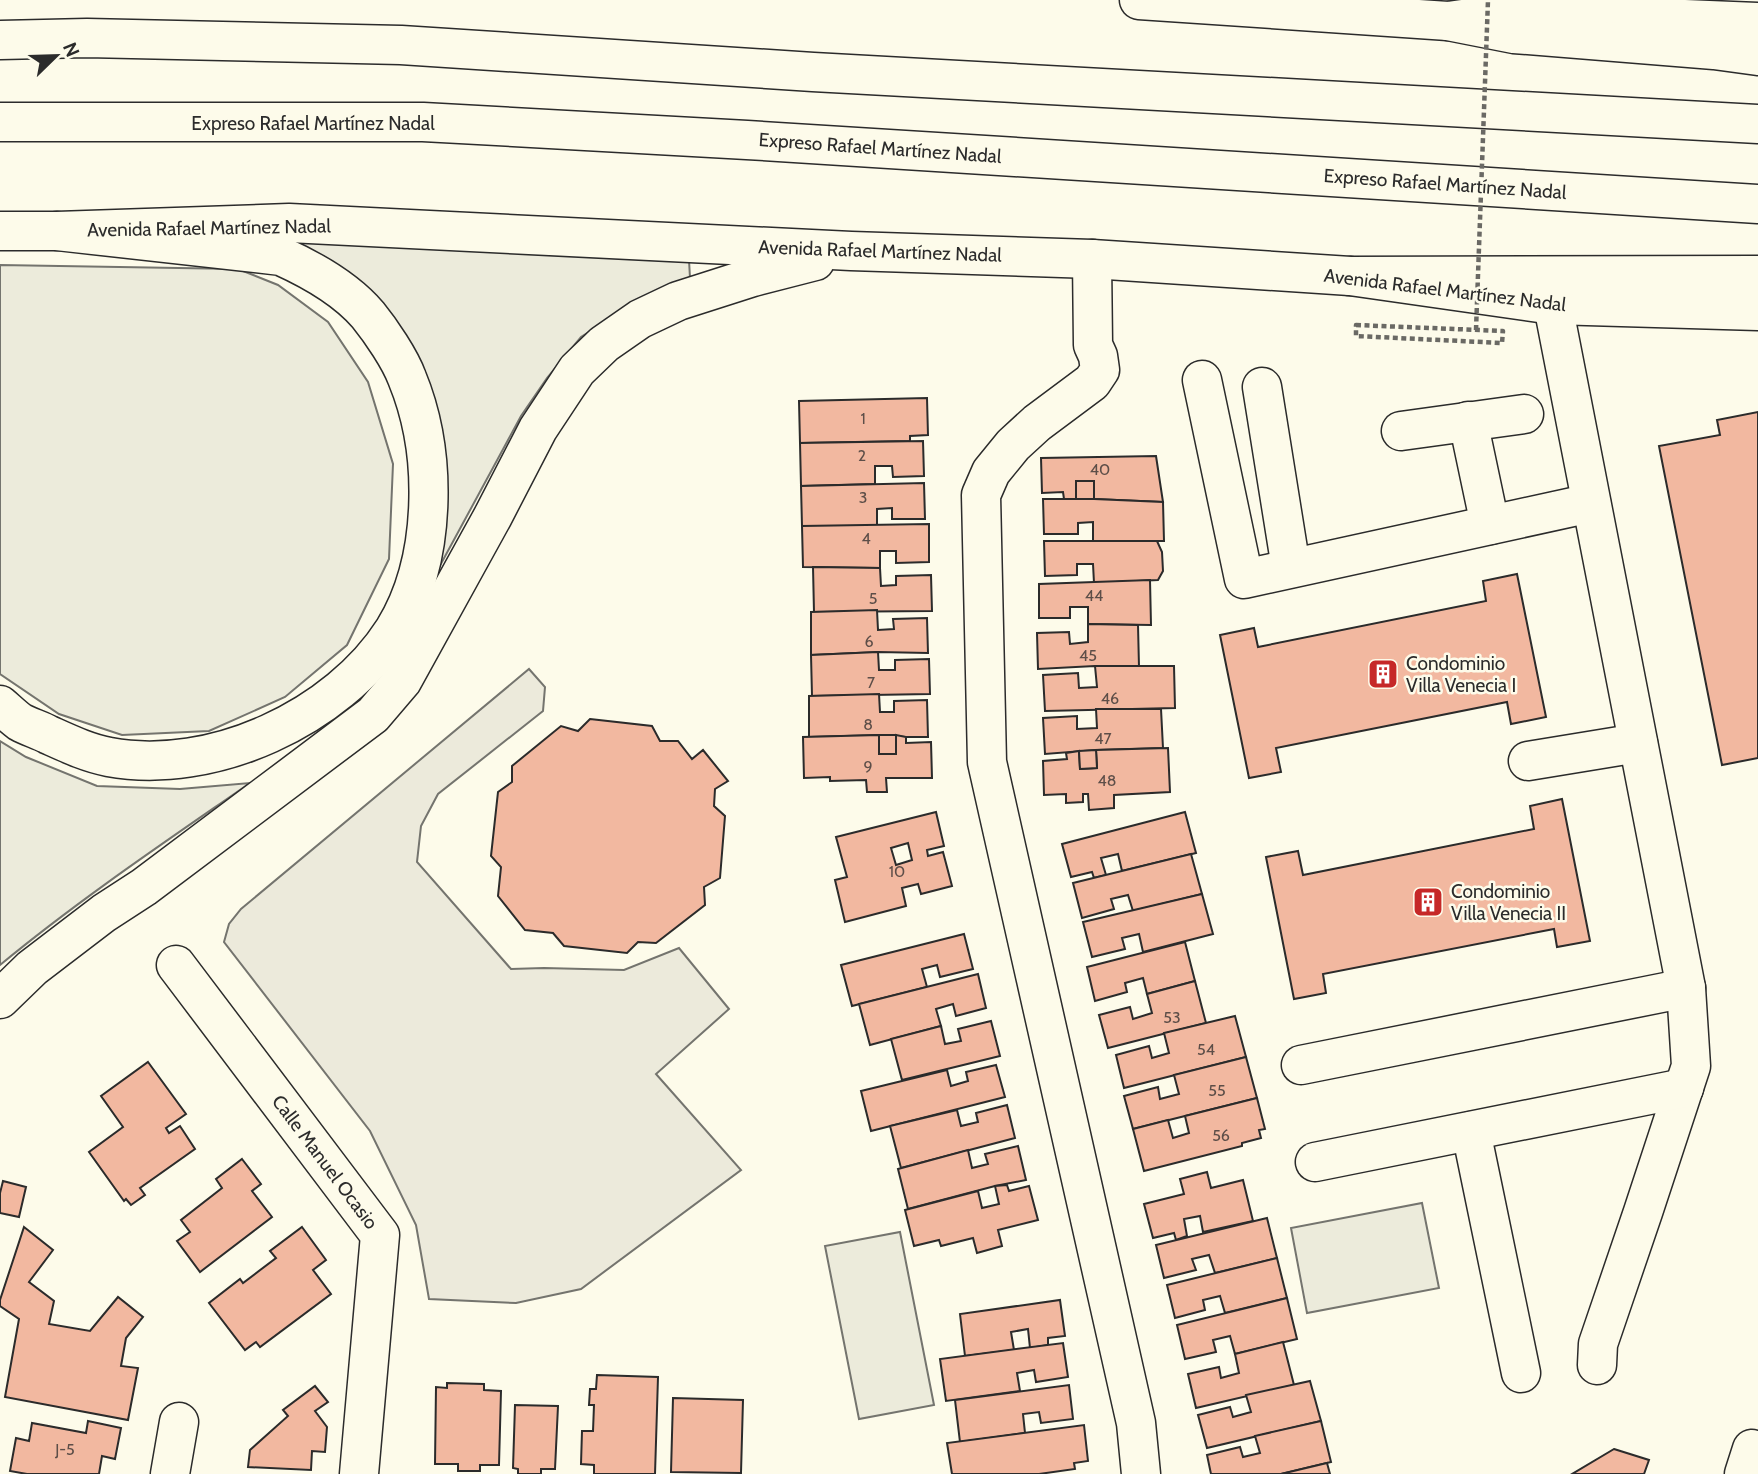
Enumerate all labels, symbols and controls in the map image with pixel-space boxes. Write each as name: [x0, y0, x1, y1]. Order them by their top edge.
north arrow: [21, 21, 91, 91]
text: N: [58, 39, 84, 60]
street label: Expreso Rafael Martínez Nadal: [191, 112, 435, 135]
street label: Expreso Rafael Martínez Nadal: [758, 128, 1003, 168]
street label: Expreso Rafael Martínez Nadal: [1323, 164, 1568, 204]
street label: Avenida Rafael Martínez Nadal: [87, 214, 332, 242]
street label: Avenida Rafael Martínez Nadal: [758, 235, 1003, 267]
street label: Avenida Rafael Martínez Nadal: [1323, 264, 1568, 316]
house number: 1: [860, 409, 866, 428]
house number: 2: [858, 446, 866, 465]
house number: 40: [1090, 460, 1110, 479]
house number: 3: [859, 488, 867, 507]
house number: 4: [861, 529, 871, 548]
house number: 44: [1085, 586, 1103, 605]
house number: 5: [869, 589, 877, 608]
house number: 6: [864, 632, 874, 651]
house number: 45: [1079, 646, 1097, 665]
place label: Condominio Villa Venecia I: [1406, 652, 1516, 697]
building icon: Condominio Villa Venecia I: [1366, 657, 1400, 691]
house number: 7: [867, 673, 875, 692]
house number: 46: [1101, 689, 1119, 708]
house number: 8: [863, 715, 873, 734]
house number: 47: [1094, 729, 1112, 748]
house number: 9: [863, 757, 873, 776]
house number: 48: [1098, 771, 1116, 790]
house number: 10: [889, 862, 905, 881]
place label: Condominio Villa Venecia II: [1451, 880, 1566, 925]
building icon: Condominio Villa Venecia II: [1411, 885, 1445, 919]
house number: 53: [1163, 1008, 1181, 1027]
house number: 54: [1197, 1040, 1215, 1059]
house number: 55: [1208, 1081, 1226, 1100]
street label: Calle Manuel Ocasio: [267, 1090, 383, 1234]
house number: 56: [1212, 1126, 1230, 1145]
house number: J-5: [54, 1440, 75, 1459]

